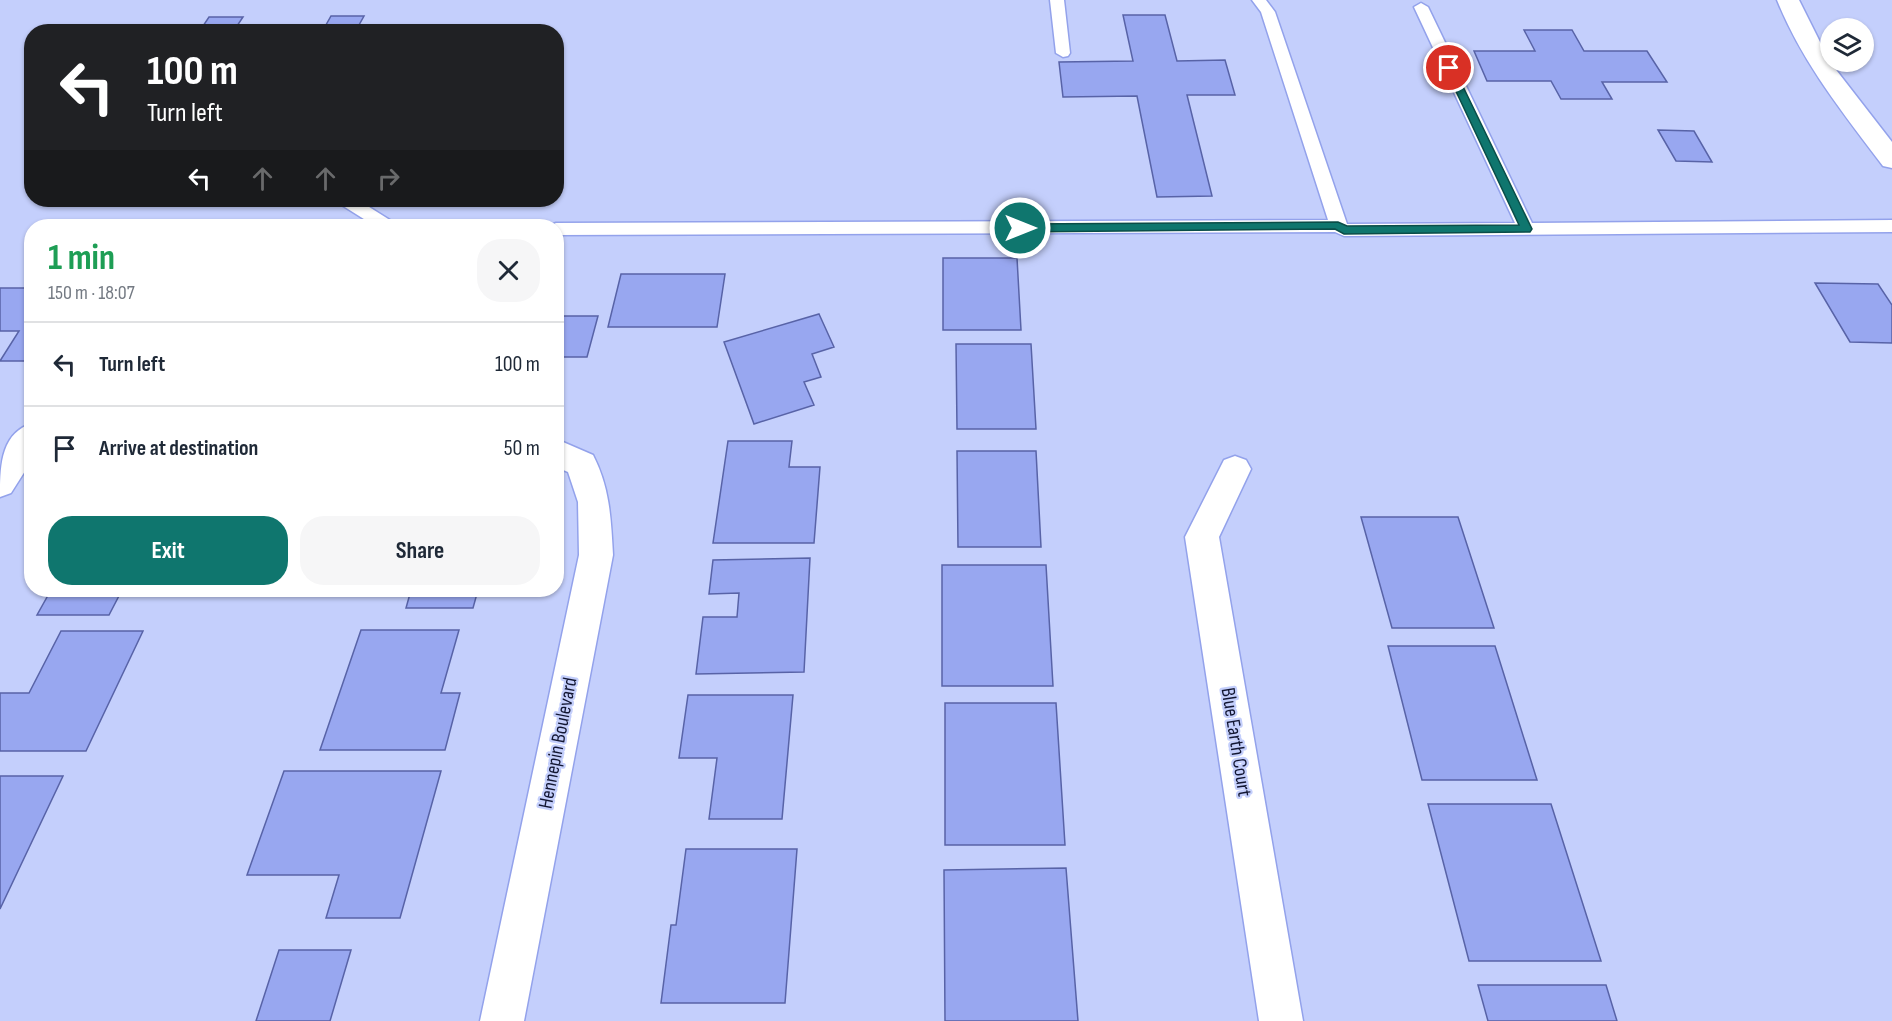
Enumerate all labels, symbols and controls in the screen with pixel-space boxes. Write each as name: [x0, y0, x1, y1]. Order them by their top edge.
map controls: [1820, 18, 1874, 72]
button: layers: [1820, 18, 1874, 72]
pin: [1423, 42, 1474, 93]
text: 100 m: [147, 46, 238, 97]
icon: left: [48, 48, 126, 126]
icon: arrive: [1432, 51, 1465, 84]
text: Turn left: [147, 97, 223, 129]
icon: left: [183, 162, 216, 195]
icon: ahead: [246, 162, 279, 195]
icon: ahead: [309, 162, 342, 195]
icon: right: [372, 162, 405, 195]
position arrow: [988, 196, 1052, 260]
text: 1 min: [48, 237, 115, 280]
button: close: [477, 239, 540, 302]
text: 150 m · 18:07: [48, 281, 135, 305]
icon: left: [48, 348, 81, 381]
text: Turn left: [99, 351, 165, 378]
text: 100 m: [495, 351, 540, 378]
icon: arrive: [48, 432, 81, 465]
text: Arrive at destination: [99, 435, 258, 462]
text: 50 m: [504, 435, 540, 462]
button: Exit: [48, 516, 288, 585]
button: Share: [300, 516, 540, 585]
street label: Hennepin Boulevard: [534, 675, 582, 811]
street label: Blue Earth Court: [1216, 686, 1256, 798]

